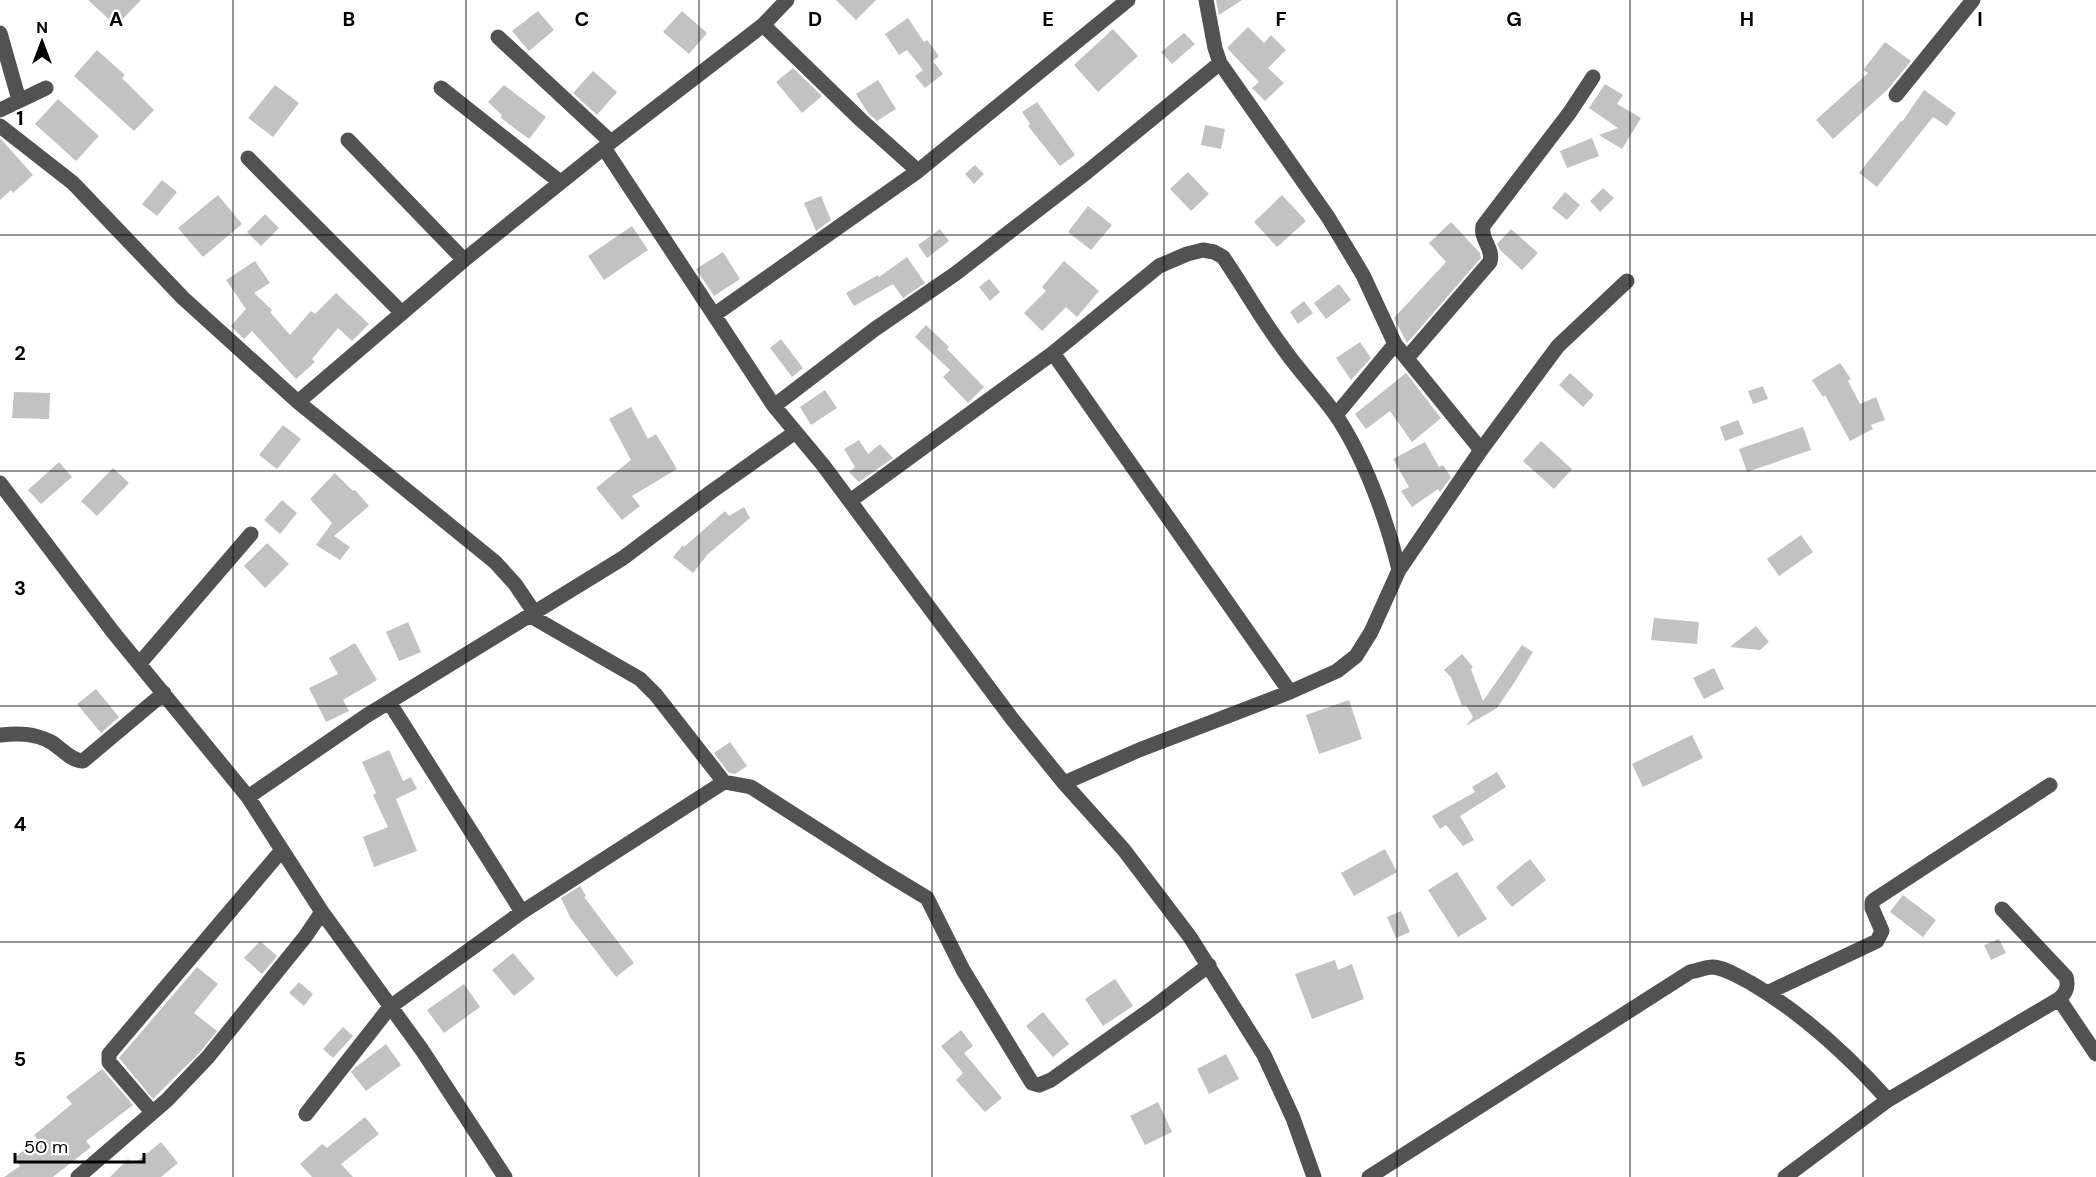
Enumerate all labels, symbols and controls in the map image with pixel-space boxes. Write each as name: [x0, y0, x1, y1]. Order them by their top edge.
text: A: [109, 6, 123, 32]
text: B: [343, 6, 355, 32]
text: C: [575, 6, 589, 32]
text: D: [808, 6, 822, 32]
text: E: [1042, 6, 1054, 32]
text: F: [1275, 6, 1287, 32]
text: G: [1506, 6, 1522, 32]
text: H: [1740, 6, 1754, 32]
text: I: [1977, 6, 1983, 32]
north arrow: [12, 12, 72, 72]
text: N: [36, 17, 48, 38]
text: 1: [16, 105, 24, 131]
text: 2: [14, 340, 26, 366]
text: 3: [14, 575, 26, 601]
text: 4: [14, 811, 27, 837]
text: 5: [14, 1046, 26, 1072]
scale bar: [15, 1126, 144, 1164]
text: 50 m: [24, 1135, 68, 1159]

